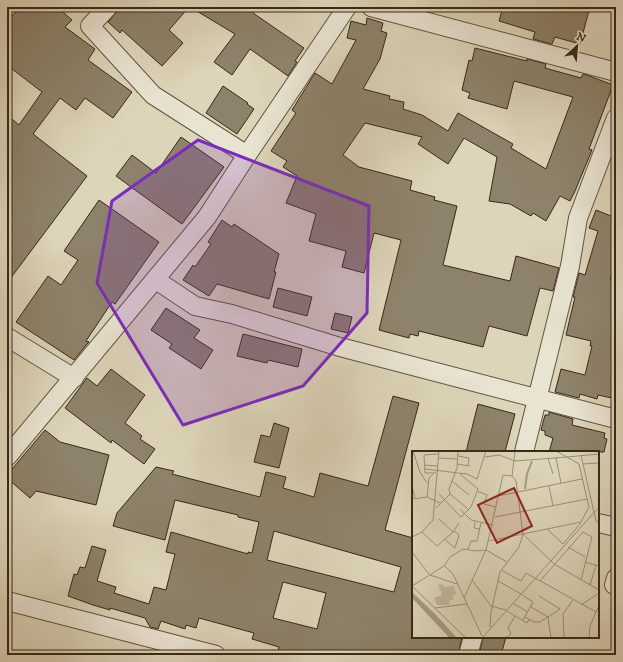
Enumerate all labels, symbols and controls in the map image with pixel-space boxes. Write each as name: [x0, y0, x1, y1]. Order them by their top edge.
north arrow: [557, 26, 597, 66]
text: N: [574, 30, 588, 46]
inset map: [412, 451, 599, 638]

